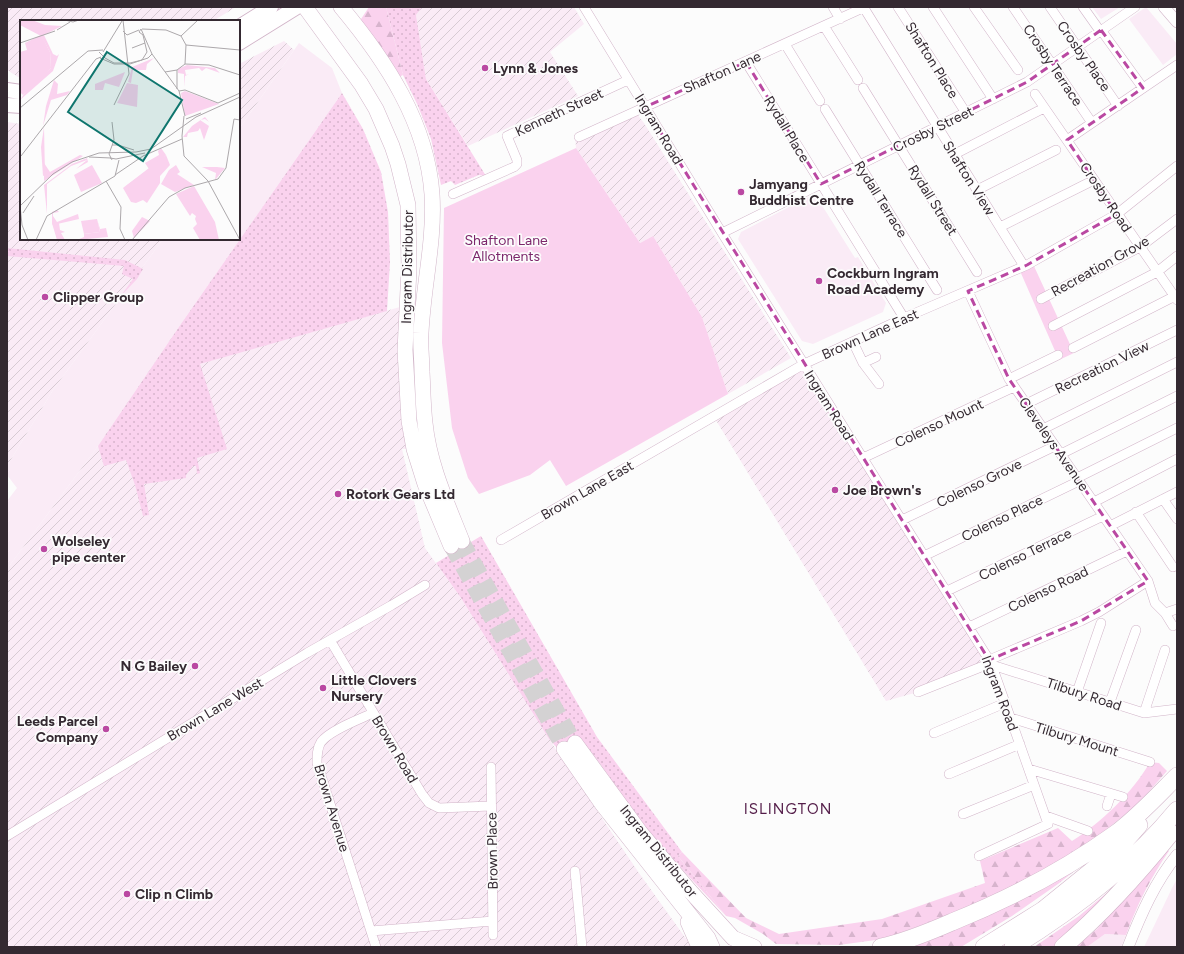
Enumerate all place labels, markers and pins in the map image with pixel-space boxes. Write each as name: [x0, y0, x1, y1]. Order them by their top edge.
place label: Lynn & Jones: [493, 60, 579, 77]
marker: Lynn & Jones: [480, 63, 490, 73]
place label: Jamyang Buddhist Centre: [749, 176, 854, 209]
marker: Jamyang Buddhist Centre: [736, 187, 746, 197]
place label: Cockburn Ingram Road Academy: [827, 265, 939, 298]
marker: Cockburn Ingram Road Academy: [814, 276, 824, 286]
place label: Clipper Group: [53, 289, 144, 306]
marker: Clipper Group: [40, 292, 50, 302]
place label: Joe Brown's: [843, 482, 922, 499]
marker: Joe Brown's: [830, 485, 840, 495]
place label: Rotork Gears Ltd: [346, 486, 455, 503]
marker: Rotork Gears Ltd: [333, 489, 343, 499]
place label: Wolseley pipe center: [52, 533, 126, 566]
marker: Wolseley pipe center: [39, 544, 49, 554]
place label: N G Bailey: [120, 658, 188, 675]
marker: N G Bailey: [190, 661, 200, 671]
place label: Little Clovers Nursery: [331, 672, 417, 705]
marker: Little Clovers Nursery: [318, 683, 328, 693]
place label: Leeds Parcel Company: [17, 713, 99, 746]
marker: Leeds Parcel Company: [101, 724, 111, 734]
place label: Clip n Climb: [135, 886, 213, 903]
marker: Clip n Climb: [122, 889, 132, 899]

